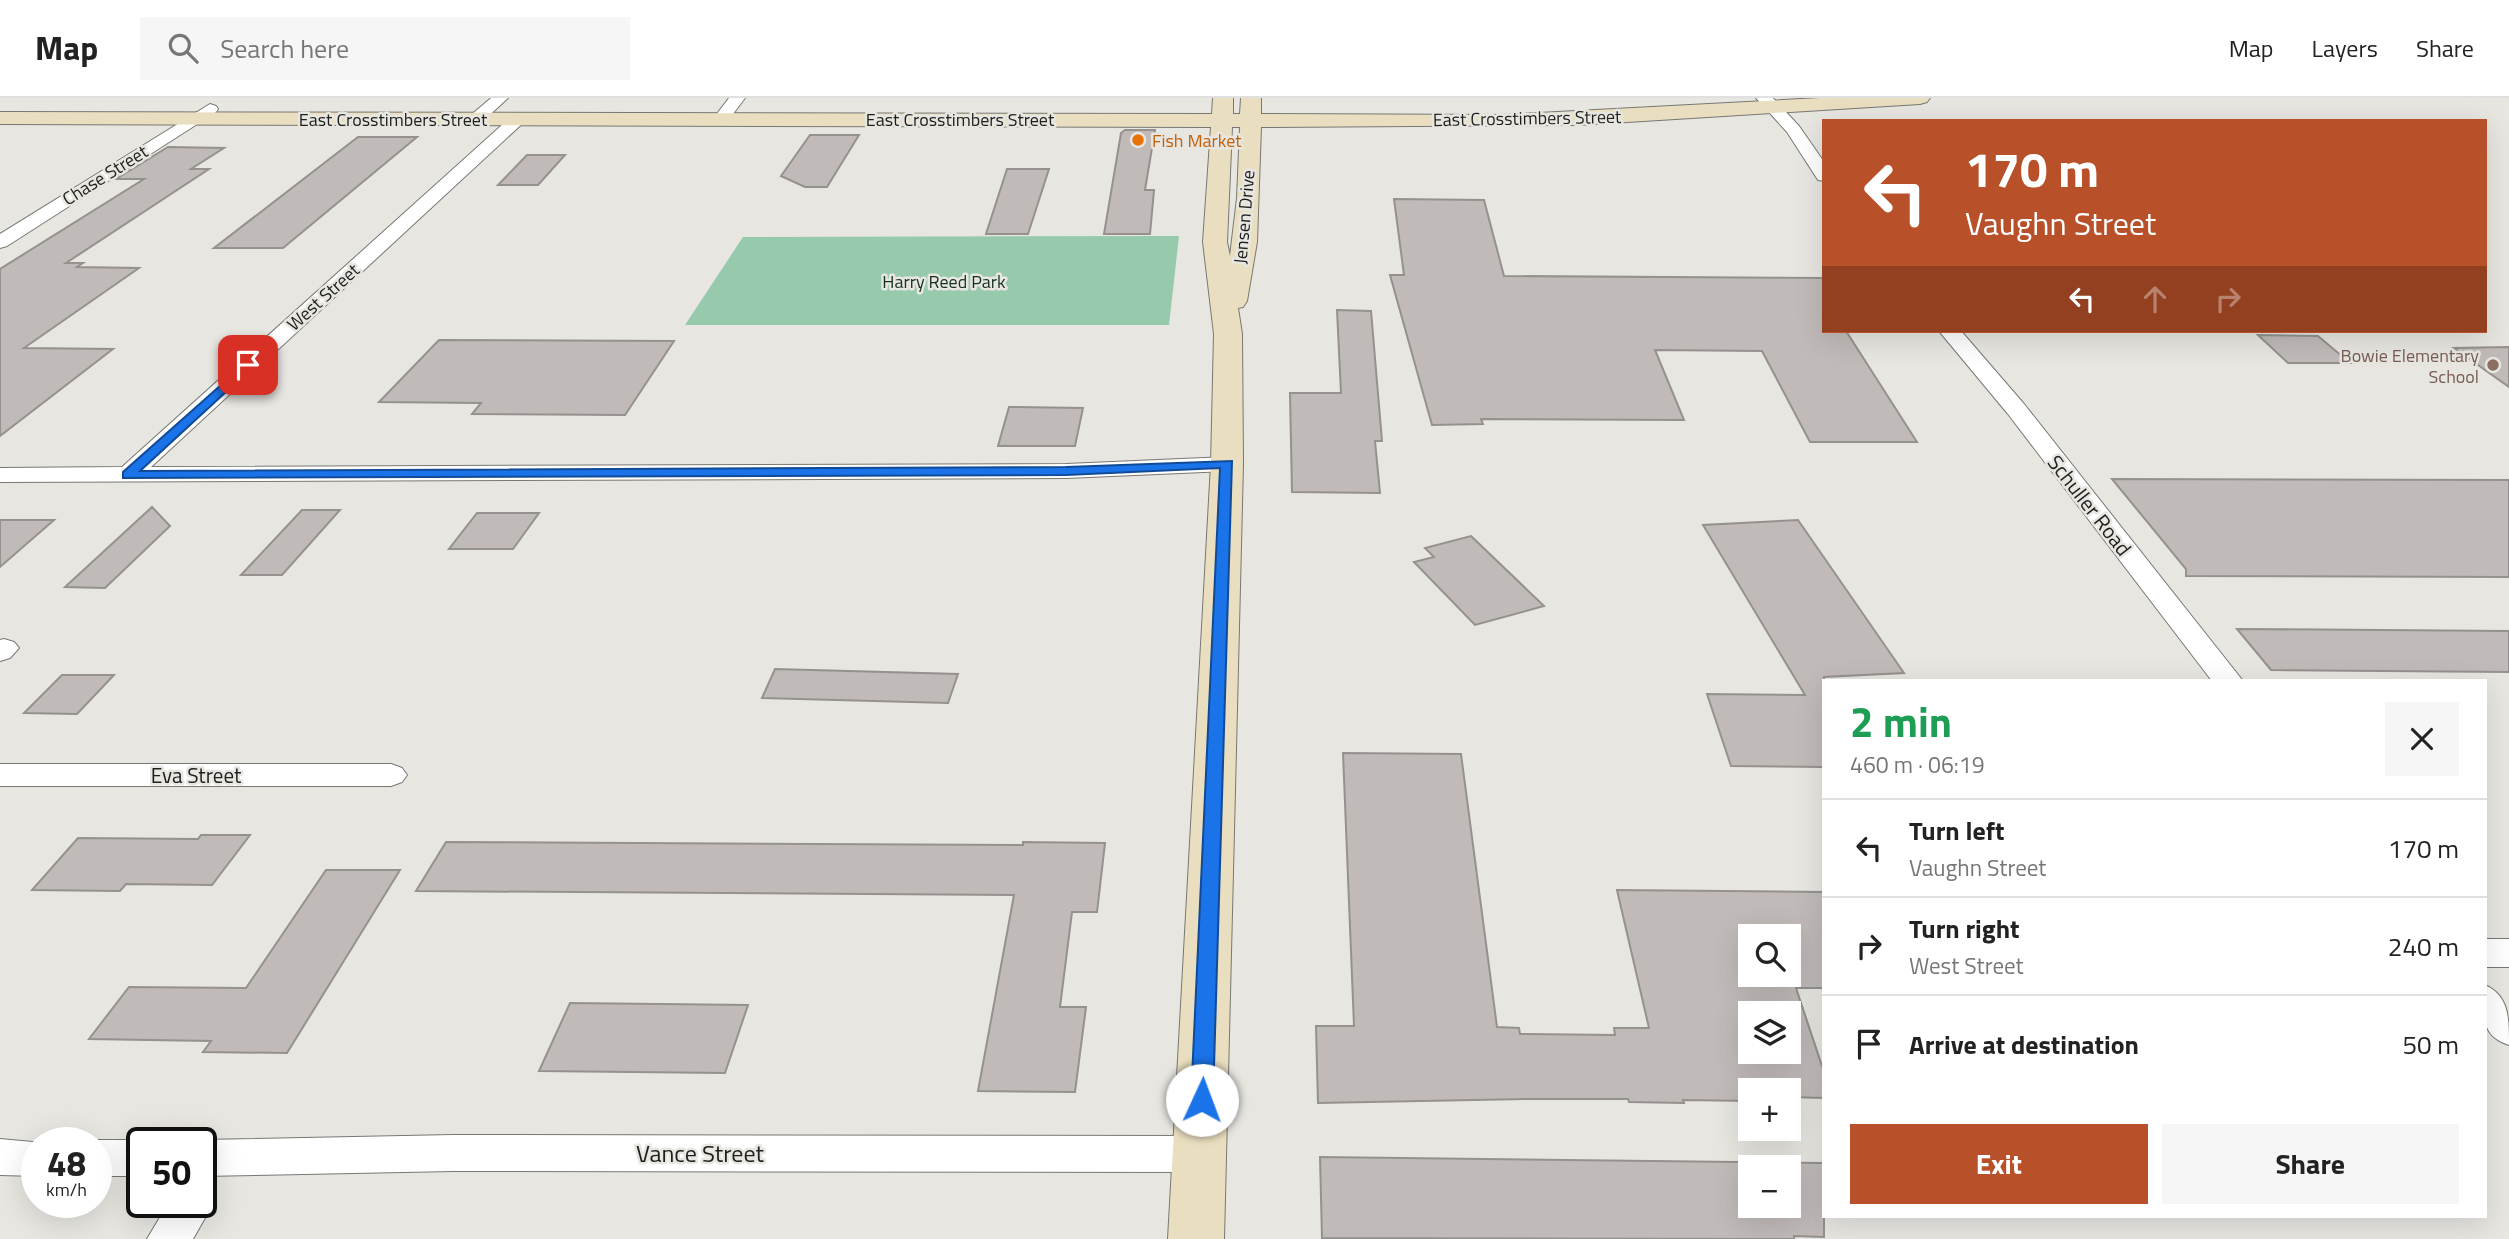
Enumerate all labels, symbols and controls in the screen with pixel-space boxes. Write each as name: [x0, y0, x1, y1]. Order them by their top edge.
search box: [140, 17, 630, 80]
text: Map: [35, 23, 98, 73]
icon: search: [164, 29, 202, 67]
text: Search here: [220, 29, 349, 68]
text: Map: [2229, 30, 2274, 66]
text: Layers: [2312, 30, 2378, 66]
text: Share: [2416, 30, 2474, 66]
street label: East Crosstimbers Street: [1433, 103, 1622, 133]
street label: East Crosstimbers Street: [299, 106, 488, 133]
street label: East Crosstimbers Street: [866, 106, 1055, 133]
place label: Fish Market: [1152, 127, 1242, 154]
text: 170 m: [1965, 131, 2099, 206]
marker: Fish Market: [1130, 132, 1146, 148]
street label: Chase Street: [57, 138, 154, 212]
icon: left: [1850, 147, 1941, 238]
street label: Jensen Drive: [1226, 169, 1262, 265]
text: Vaughn Street: [1965, 199, 2156, 247]
street label: West Street: [281, 256, 366, 337]
park label: Harry Reed Park: [882, 268, 1006, 295]
icon: left: [2063, 280, 2101, 318]
icon: ahead: [2136, 280, 2174, 318]
icon: right: [2209, 280, 2247, 318]
pin: [218, 335, 278, 395]
place label: Bowie Elementary School: [2341, 342, 2479, 390]
icon: arrive: [229, 346, 267, 384]
marker: Bowie Elementary School: [2485, 357, 2501, 373]
street label: Schuller Road: [2040, 448, 2140, 562]
text: 2 min: [1850, 689, 1952, 753]
button: close: [2385, 702, 2459, 776]
text: 460 m · 06:19: [1850, 747, 1985, 782]
street label: Eva Street: [151, 759, 242, 791]
text: Turn left: [1909, 811, 2004, 850]
icon: left: [1850, 829, 1888, 867]
text: 170 m: [2388, 829, 2459, 868]
text: Vaughn Street: [1909, 850, 2046, 885]
text: Turn right: [1909, 909, 2020, 948]
map controls: [1738, 924, 1801, 1218]
button: search: [1738, 924, 1801, 987]
icon: right: [1850, 927, 1888, 965]
text: 240 m: [2388, 927, 2459, 966]
text: West Street: [1909, 948, 2024, 983]
button: layers: [1738, 1001, 1801, 1064]
icon: arrive: [1850, 1025, 1888, 1063]
text: Arrive at destination: [1909, 1025, 2139, 1064]
text: 50 m: [2402, 1025, 2459, 1064]
position arrow: [1165, 1063, 1239, 1137]
button: +: [1738, 1078, 1801, 1141]
button: Exit: [1850, 1124, 2148, 1204]
button: Share: [2162, 1124, 2459, 1204]
speed limit sign: 50: [126, 1127, 217, 1218]
street label: Vance Street: [636, 1135, 764, 1171]
text: 48: [47, 1136, 86, 1190]
button: −: [1738, 1155, 1801, 1218]
text: km/h: [46, 1176, 87, 1203]

